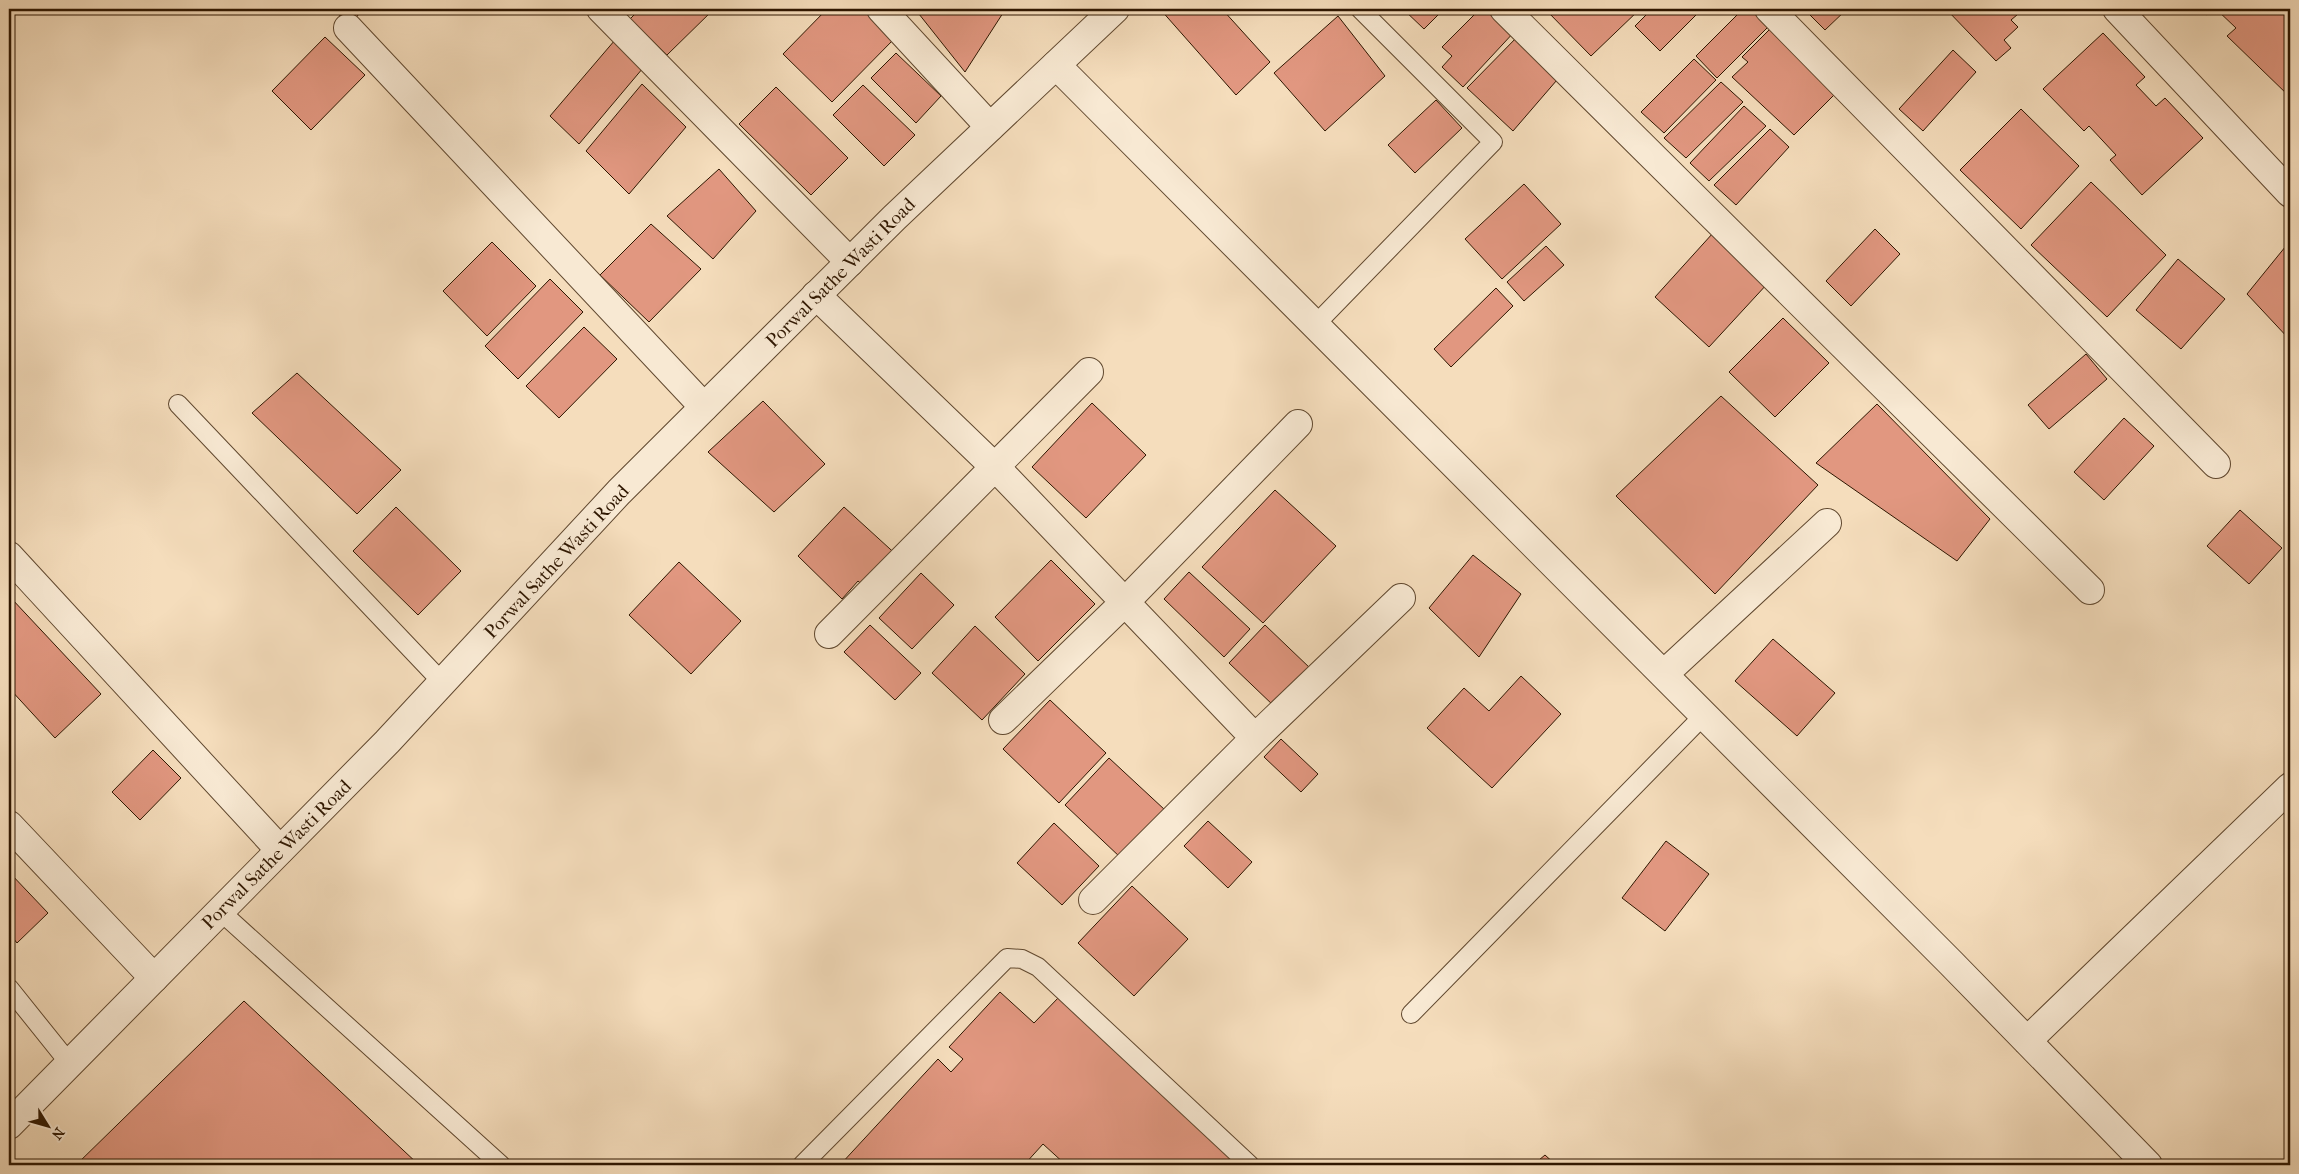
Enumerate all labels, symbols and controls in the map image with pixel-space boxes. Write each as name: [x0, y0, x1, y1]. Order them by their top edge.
street label: Porwal Sathe Wasti Road: [761, 193, 920, 352]
street label: Porwal Sathe Wasti Road: [480, 480, 634, 643]
street label: Porwal Sathe Wasti Road: [197, 775, 356, 934]
north arrow: [22, 1102, 72, 1152]
text: N: [48, 1124, 68, 1143]

